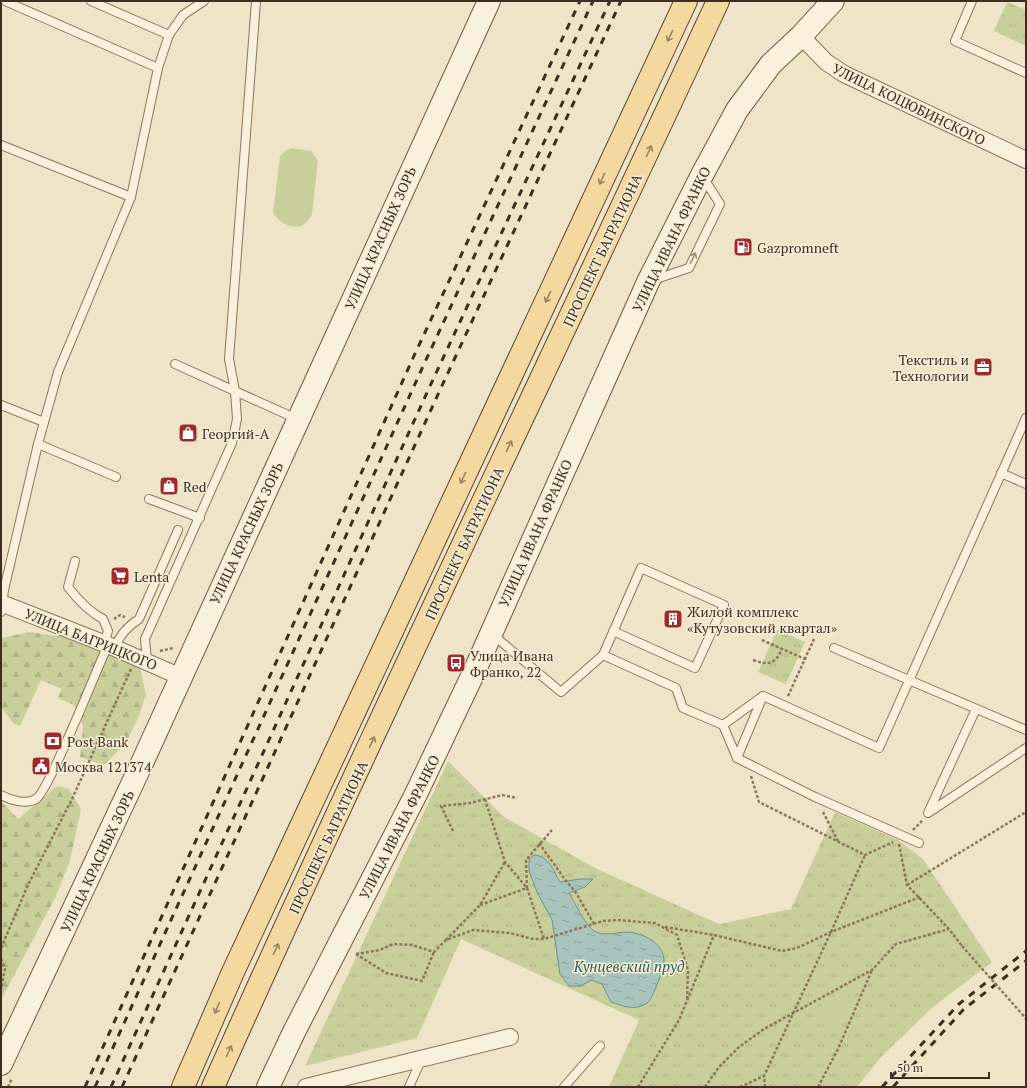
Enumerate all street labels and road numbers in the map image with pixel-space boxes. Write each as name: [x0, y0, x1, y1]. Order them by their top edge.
street label: УЛИЦА КОЦЮБИНСКОГО: [829, 59, 989, 149]
street label: УЛИЦА КРАСНЫХ ЗОРЬ: [340, 163, 420, 313]
street label: УЛИЦА ИВАНА ФРАНКО: [627, 163, 715, 315]
street label: ПРОСПЕКТ БАГРАТИОНА: [558, 170, 646, 330]
street label: УЛИЦА ИВАНА ФРАНКО: [494, 456, 576, 610]
street label: УЛИЦА КРАСНЫХ ЗОРЬ: [205, 459, 287, 607]
street label: ПРОСПЕКТ БАГРАТИОНА: [420, 463, 508, 623]
street label: УЛИЦА БАГРИЦКОГО: [22, 604, 160, 674]
street label: УЛИЦА ИВАНА ФРАНКО: [354, 752, 444, 902]
street label: ПРОСПЕКТ БАГРАТИОНА: [284, 757, 372, 917]
street label: УЛИЦА КРАСНЫХ ЗОРЬ: [56, 787, 138, 935]

